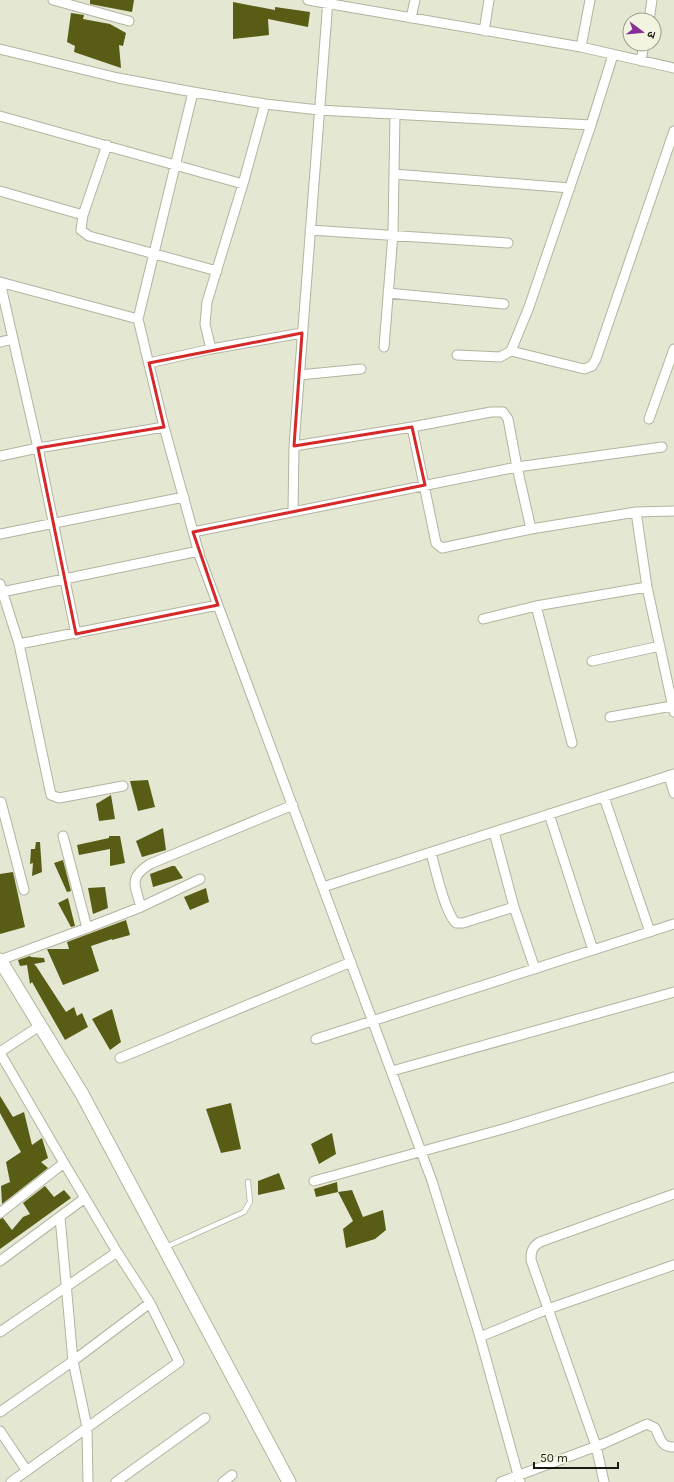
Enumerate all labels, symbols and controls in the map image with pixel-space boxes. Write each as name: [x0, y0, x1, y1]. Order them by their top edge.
north arrow: [622, 12, 662, 52]
text: उ: [644, 30, 658, 40]
scale bar: [534, 1444, 618, 1470]
text: 50 m: [540, 1451, 568, 1465]

